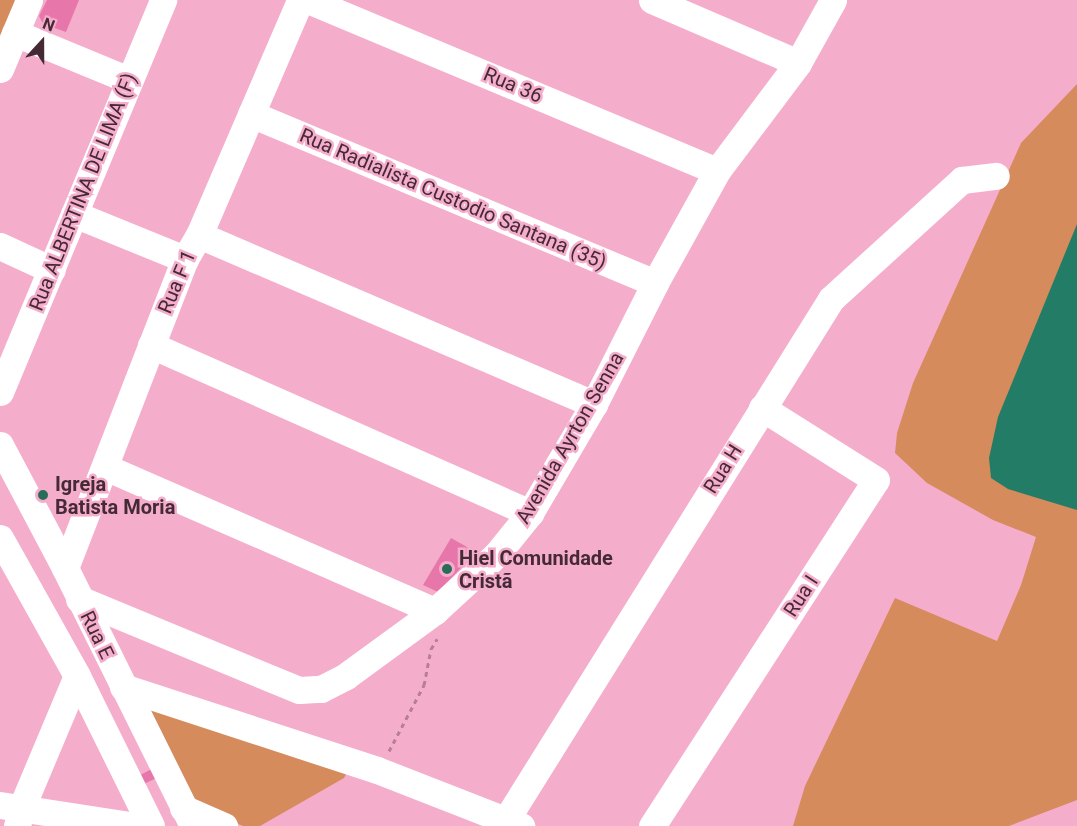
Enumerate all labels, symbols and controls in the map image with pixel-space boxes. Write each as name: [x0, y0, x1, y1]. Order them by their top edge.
north arrow: [12, 12, 72, 72]
text: N: [40, 14, 57, 36]
street label: Rua 36: [480, 62, 546, 108]
street label: Rua ALBERTINA DE LIMA (F): [24, 70, 142, 314]
street label: Rua Radialista Custodio Santana (35): [296, 123, 610, 275]
street label: Rua F 1: [153, 247, 201, 317]
street label: Avenida Ayrton Senna: [511, 348, 629, 528]
street label: Rua H: [699, 440, 747, 498]
place label: Igreja Batista Moria: [55, 472, 175, 519]
marker: Igreja Batista Moria: [36, 488, 50, 502]
place label: Hiel Comunidade Cristã: [459, 546, 613, 593]
marker: Hiel Comunidade Cristã: [440, 562, 454, 576]
street label: Rua I: [779, 571, 823, 621]
street label: Rua E: [75, 607, 119, 663]

